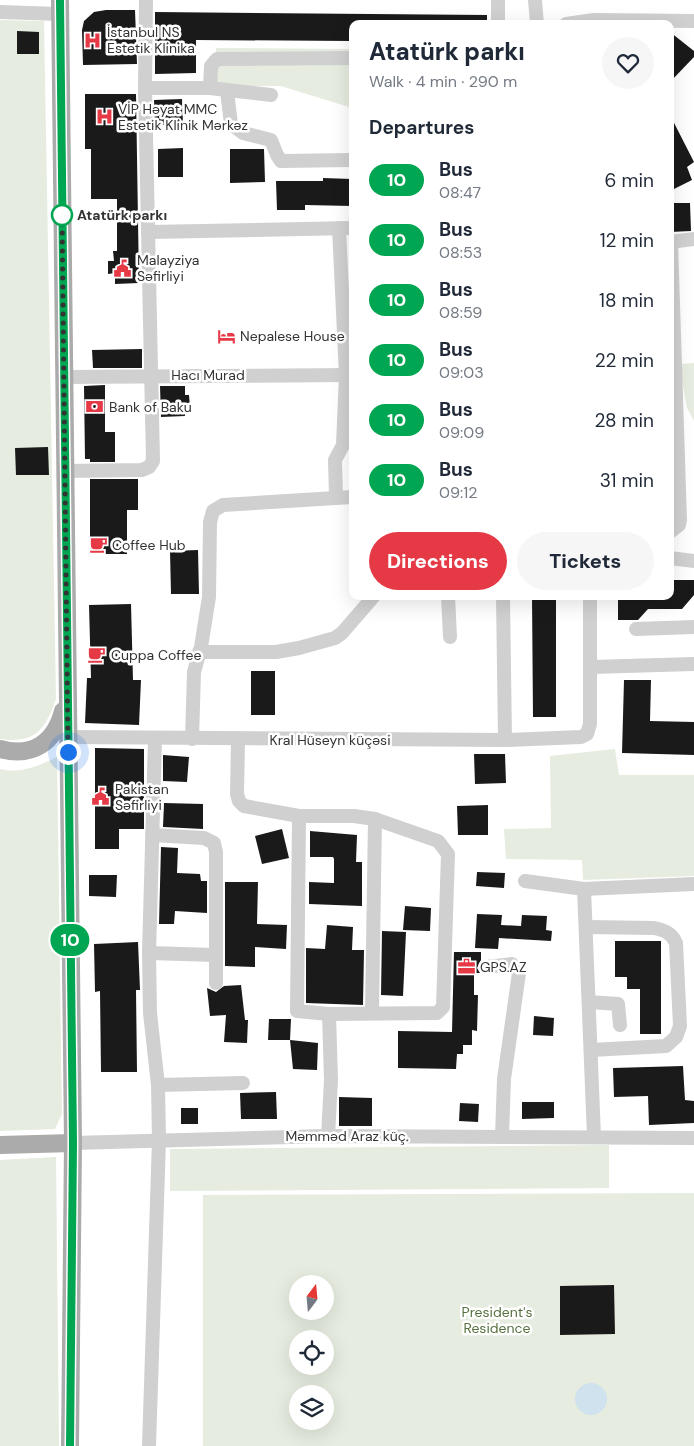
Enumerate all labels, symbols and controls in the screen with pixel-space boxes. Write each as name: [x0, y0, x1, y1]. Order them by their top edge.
place label: İstanbul NS Estetik Klinika: [107, 23, 195, 57]
hospital icon: İstanbul NS Estetik Klinika: [83, 30, 103, 50]
text: Atatürk parkı: [369, 36, 525, 67]
button: heart: [602, 37, 654, 89]
text: Walk · 4 min · 290 m: [369, 71, 517, 92]
place label: VİP Həyat MMC Estetik Klinik Mərkəz: [118, 100, 248, 134]
hospital icon: VİP Həyat MMC Estetik Klinik Mərkəz: [94, 107, 114, 127]
text: Departures: [369, 115, 474, 140]
text: Bus: [439, 157, 473, 182]
text: 10: [387, 168, 406, 192]
text: 6 min: [605, 168, 654, 193]
text: 08:47: [439, 182, 481, 203]
marker: Atatürk parkı: [51, 204, 73, 226]
place label: Atatürk parkı: [77, 206, 167, 224]
text: Bus: [439, 217, 473, 242]
text: 10: [387, 228, 406, 252]
text: 12 min: [600, 228, 654, 253]
text: 08:53: [439, 242, 482, 263]
place label: Malayziya Səfirliyi: [137, 251, 199, 285]
public building icon: Malayziya Səfirliyi: [113, 258, 133, 278]
text: Bus: [439, 277, 473, 302]
text: 10: [387, 288, 406, 312]
text: 18 min: [599, 288, 654, 313]
text: 08:59: [439, 302, 482, 323]
hotel icon: Nepalese House: [216, 326, 236, 346]
place label: Nepalese House: [240, 327, 345, 345]
text: Bus: [439, 337, 473, 362]
text: 10: [387, 348, 406, 372]
text: 22 min: [595, 348, 654, 373]
text: 09:03: [439, 362, 484, 383]
street label: Hacı Murad: [171, 366, 245, 384]
bank icon: Bank of Baku: [85, 397, 105, 417]
text: Bus: [439, 397, 473, 422]
place label: Bank of Baku: [109, 398, 192, 416]
text: 10: [387, 408, 406, 432]
text: 28 min: [594, 408, 654, 433]
text: 09:09: [439, 422, 484, 443]
text: Bus: [439, 457, 473, 482]
text: 10: [387, 468, 406, 492]
text: 31 min: [600, 468, 654, 493]
text: 09:12: [439, 482, 477, 503]
button: Directions: [369, 532, 507, 590]
button: Tickets: [517, 532, 654, 590]
cafe icon: Coffee Hub: [88, 535, 108, 555]
place label: Coffee Hub: [112, 536, 186, 554]
cafe icon: Cuppa Coffee: [87, 645, 107, 665]
place label: Cuppa Coffee: [111, 646, 201, 664]
street label: Kral Hüseyn küçəsi: [269, 731, 391, 749]
your location: [56, 740, 81, 765]
place label: Pakistan Səfirliyi: [115, 780, 169, 814]
public building icon: Pakistan Səfirliyi: [91, 787, 111, 807]
line badge: 10: [48, 924, 92, 956]
text: 10: [60, 928, 80, 952]
office icon: GPS.AZ: [456, 957, 476, 977]
place label: GPS.AZ: [480, 958, 527, 976]
street label: Məmməd Araz küç.: [285, 1127, 409, 1145]
north arrow: [289, 1275, 334, 1320]
map controls: [289, 1275, 334, 1430]
park label: President's Residence: [462, 1303, 532, 1337]
button: locate: [289, 1330, 334, 1375]
button: layers: [289, 1385, 334, 1430]

